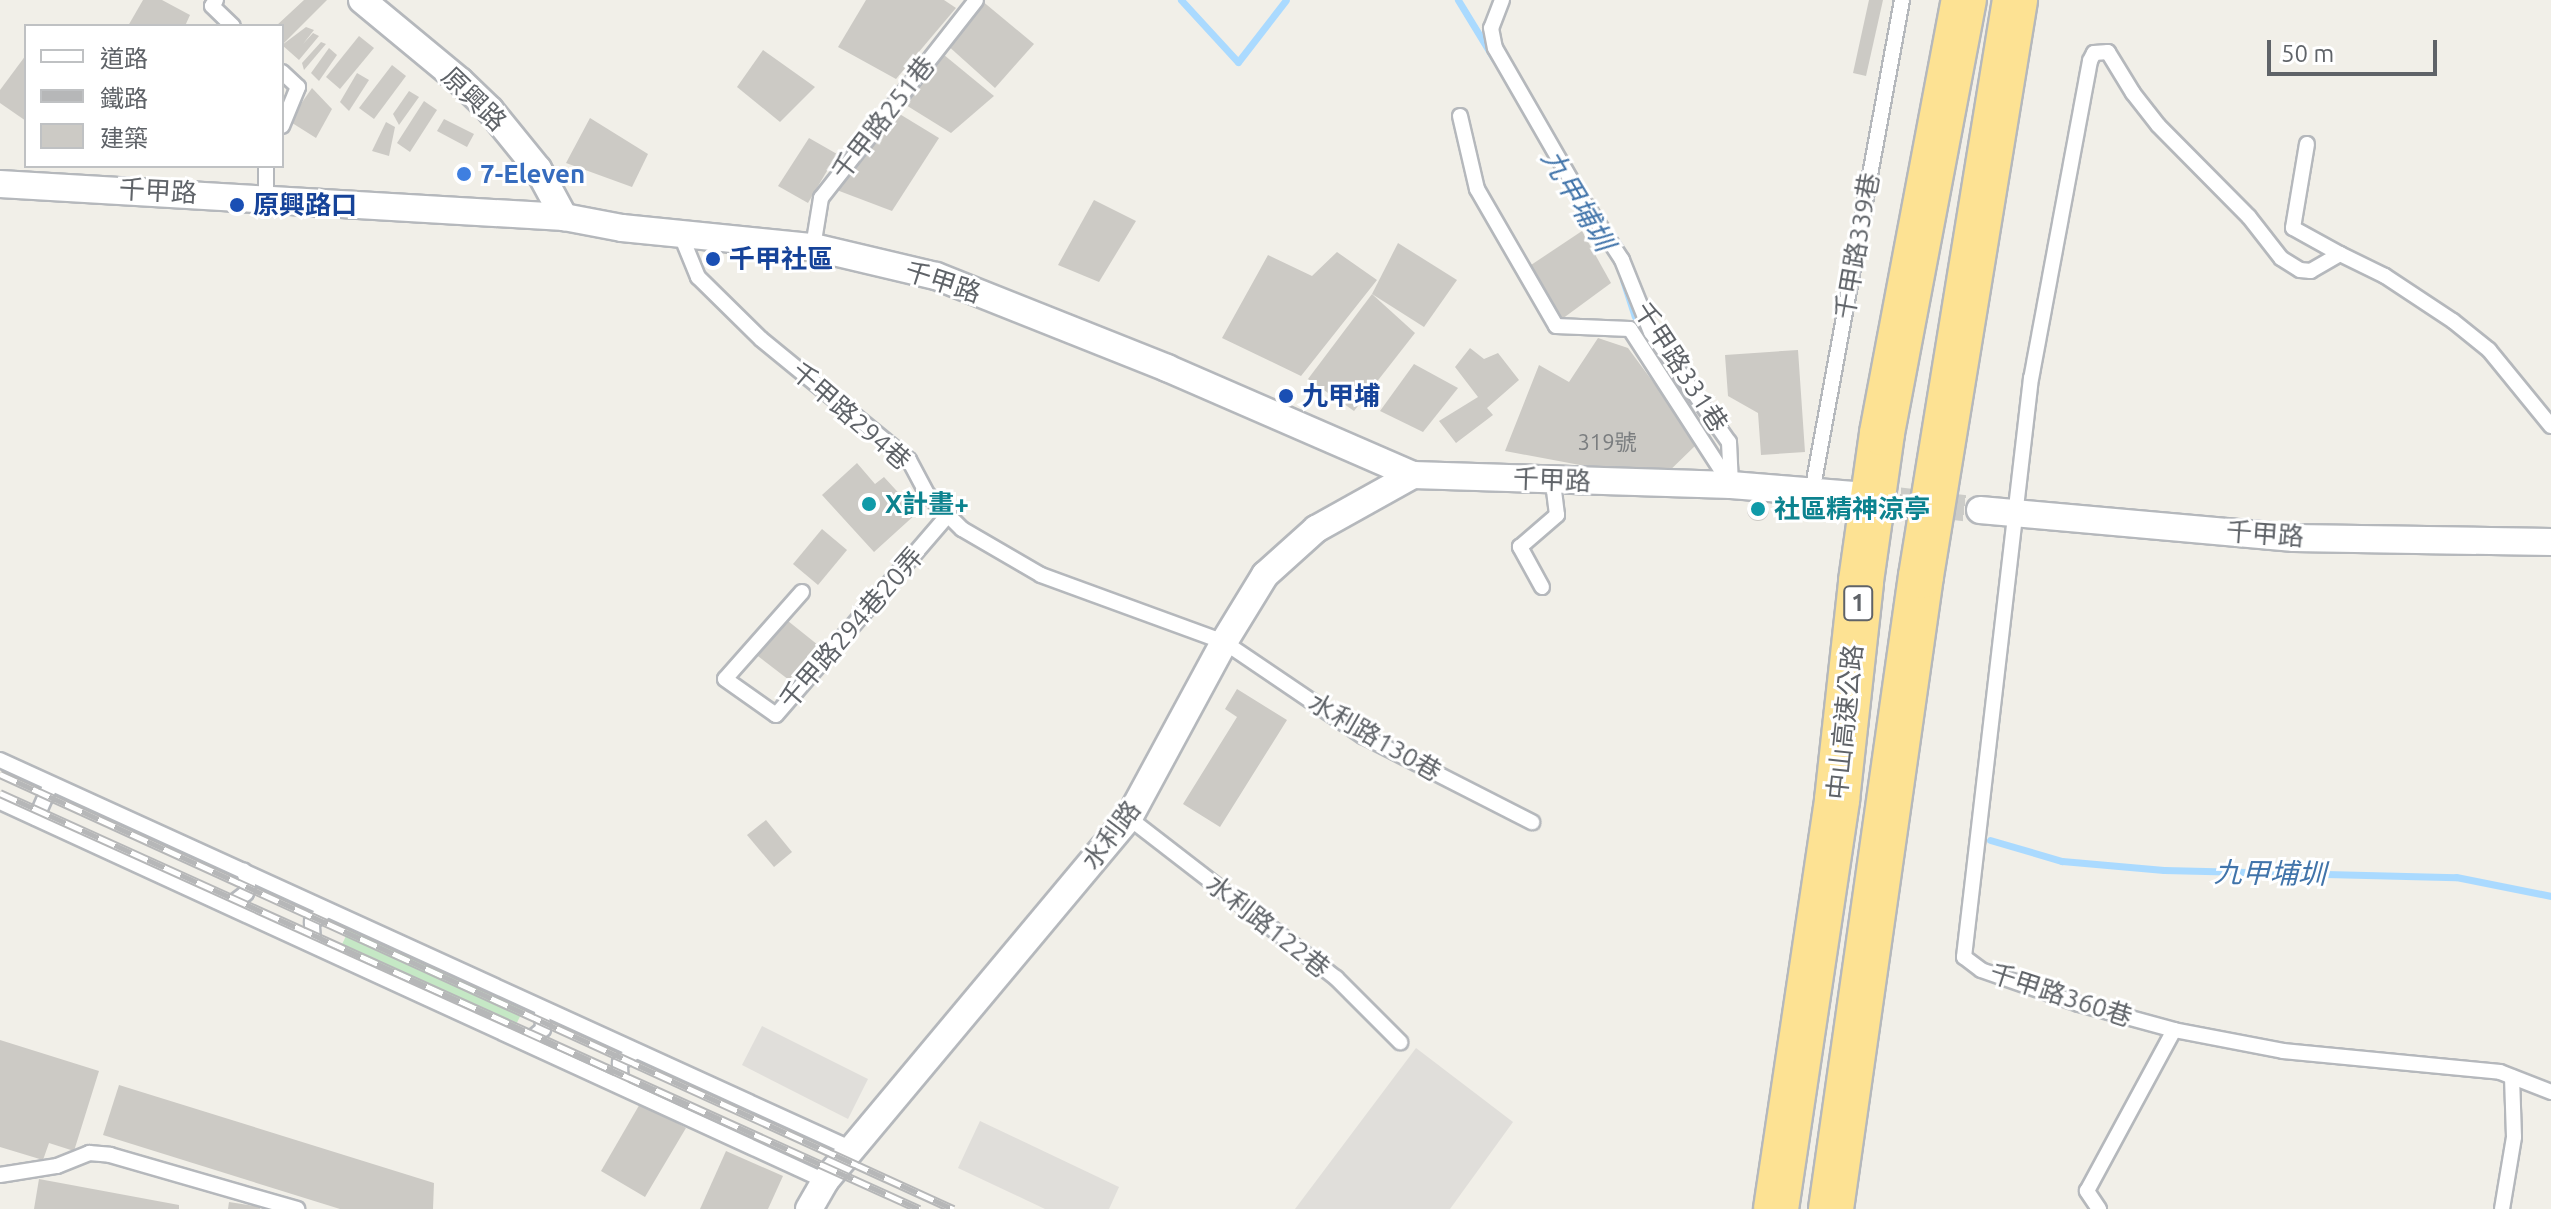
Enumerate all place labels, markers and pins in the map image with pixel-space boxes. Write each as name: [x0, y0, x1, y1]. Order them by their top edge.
place label: 7-Eleven: [480, 158, 585, 190]
marker: 7-Eleven: [455, 165, 473, 183]
place label: 原興路口: [253, 189, 357, 221]
marker: 原興路口: [228, 196, 246, 214]
place label: 千甲社區: [729, 243, 833, 275]
marker: 千甲社區: [704, 250, 722, 268]
place label: 九甲埔: [1302, 380, 1380, 412]
marker: 九甲埔: [1277, 387, 1295, 405]
place label: X計畫+: [885, 488, 969, 520]
place label: 社區精神涼亭: [1774, 493, 1930, 525]
marker: X計畫+: [860, 495, 878, 513]
marker: 社區精神涼亭: [1749, 500, 1767, 518]

